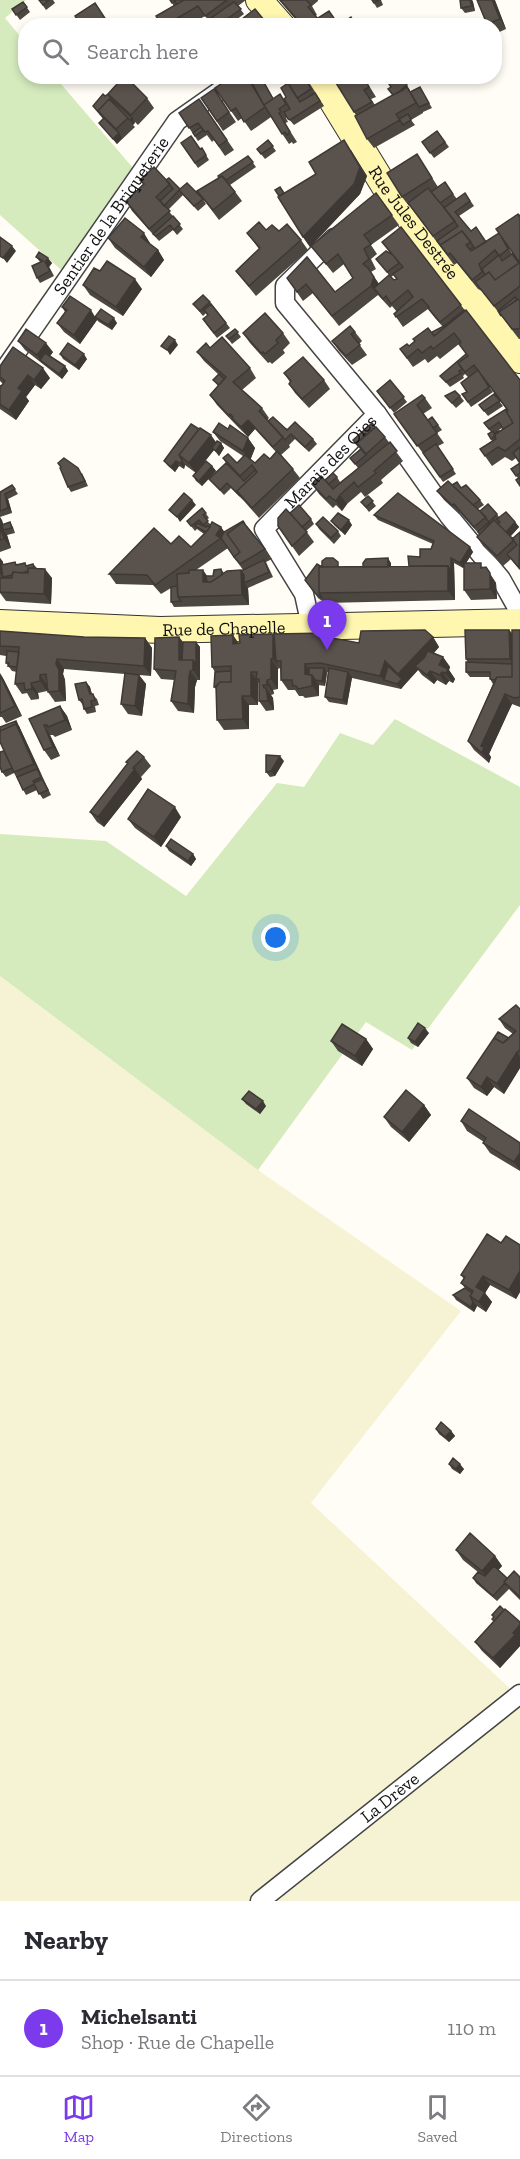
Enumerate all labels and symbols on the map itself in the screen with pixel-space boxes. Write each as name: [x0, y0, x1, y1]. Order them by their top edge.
street label: Sentier de la Briqueterie: [49, 132, 174, 299]
street label: Rue Jules Destrée: [364, 162, 464, 284]
street label: Marais des Oies: [280, 410, 381, 513]
pin: 1: [308, 600, 346, 650]
street label: Rue de Chapelle: [162, 616, 286, 641]
your location: [261, 923, 290, 952]
street label: La Drève: [356, 1768, 423, 1827]

